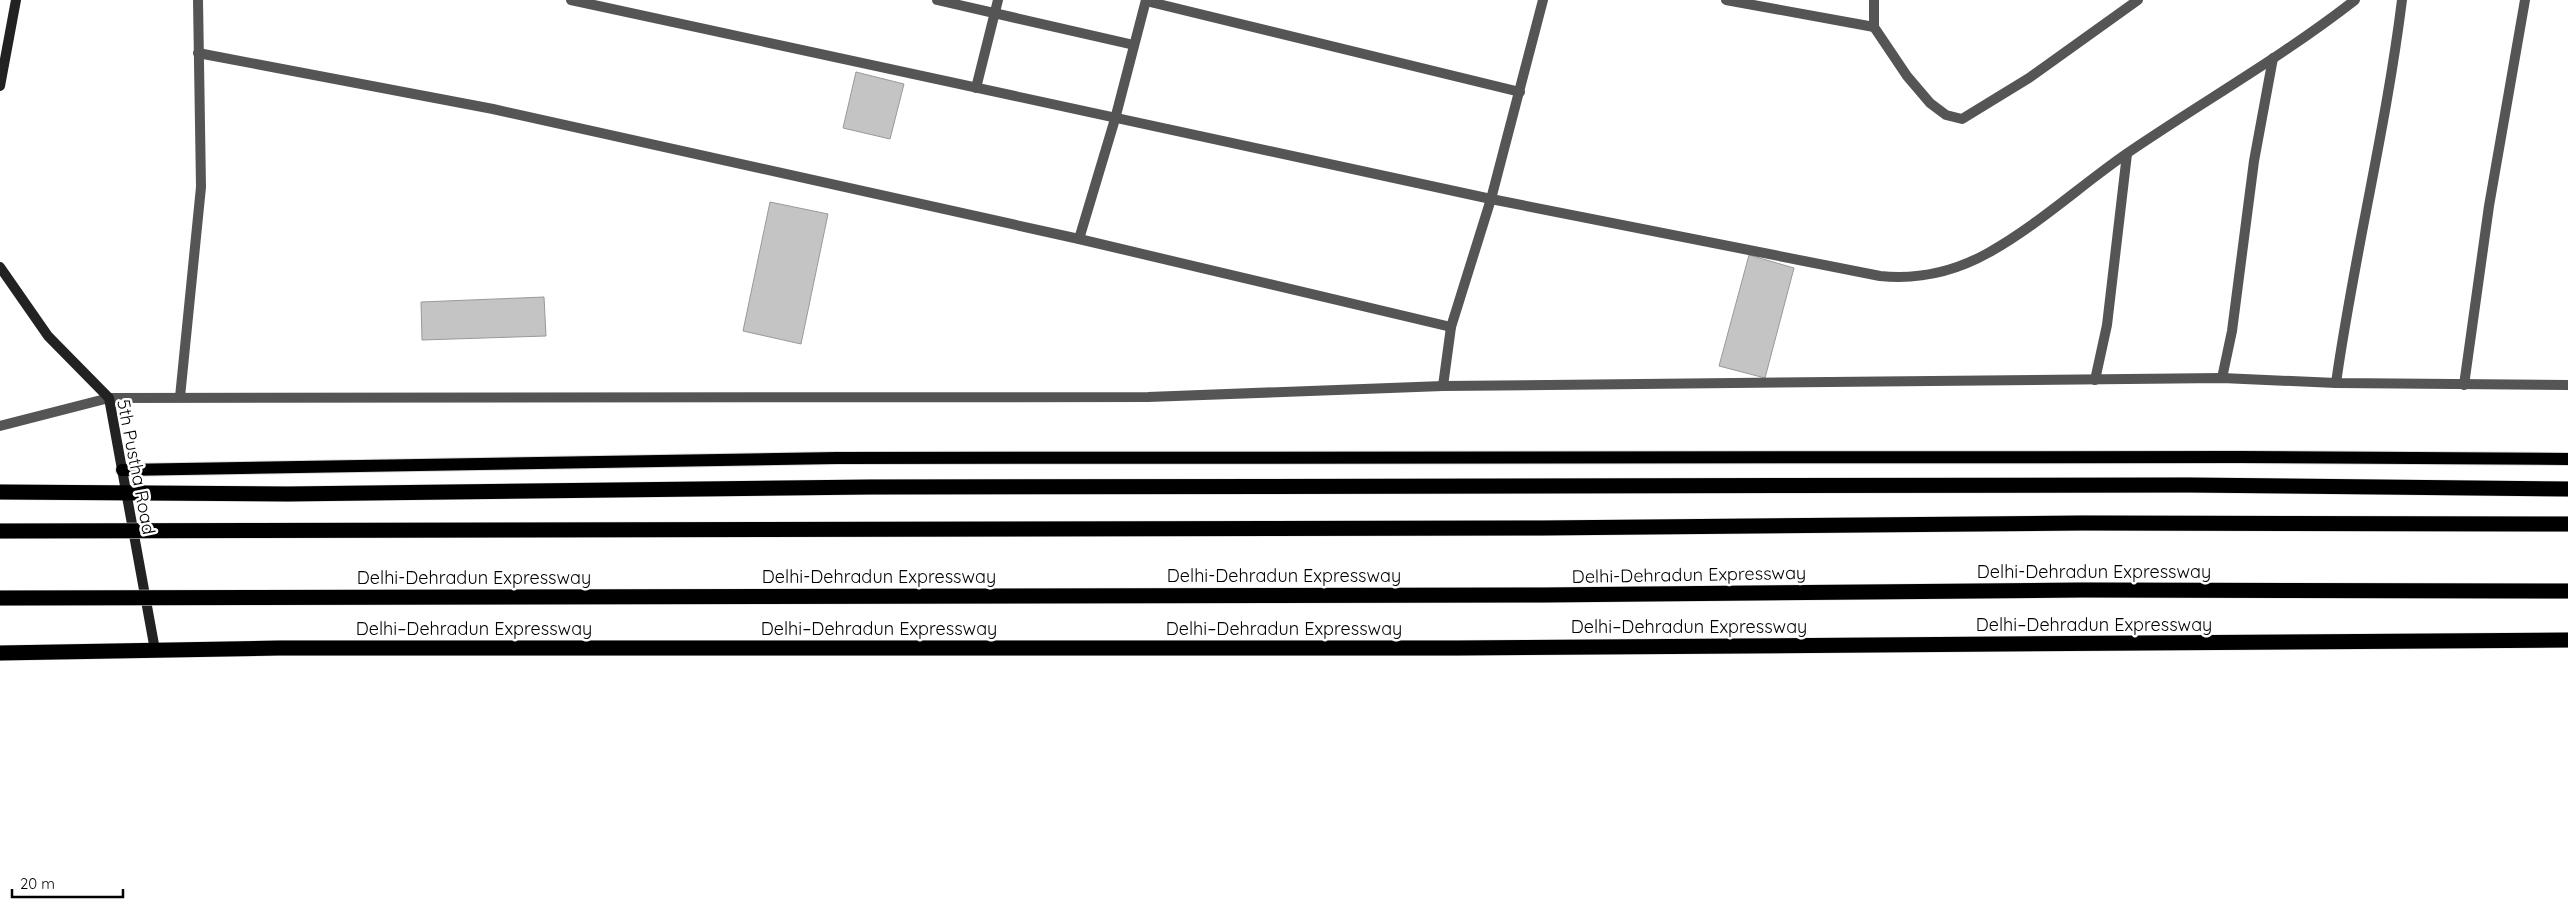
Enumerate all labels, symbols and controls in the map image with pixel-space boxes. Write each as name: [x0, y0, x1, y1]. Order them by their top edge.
street label: 5th Pustha Road: [112, 397, 161, 536]
street label: Delhi-Dehradun Expressway: [1977, 560, 2211, 583]
street label: Delhi-Dehradun Expressway: [1572, 561, 1806, 588]
street label: Delhi-Dehradun Expressway: [1167, 564, 1401, 587]
street label: Delhi-Dehradun Expressway: [762, 565, 996, 588]
street label: Delhi-Dehradun Expressway: [357, 566, 591, 589]
street label: Delhi–Dehradun Expressway: [1976, 613, 2212, 636]
street label: Delhi–Dehradun Expressway: [1571, 615, 1807, 638]
street label: Delhi–Dehradun Expressway: [356, 617, 592, 640]
street label: Delhi–Dehradun Expressway: [761, 617, 997, 640]
street label: Delhi–Dehradun Expressway: [1166, 617, 1402, 640]
scale bar: [12, 866, 124, 898]
text: 20 m: [20, 874, 55, 893]

